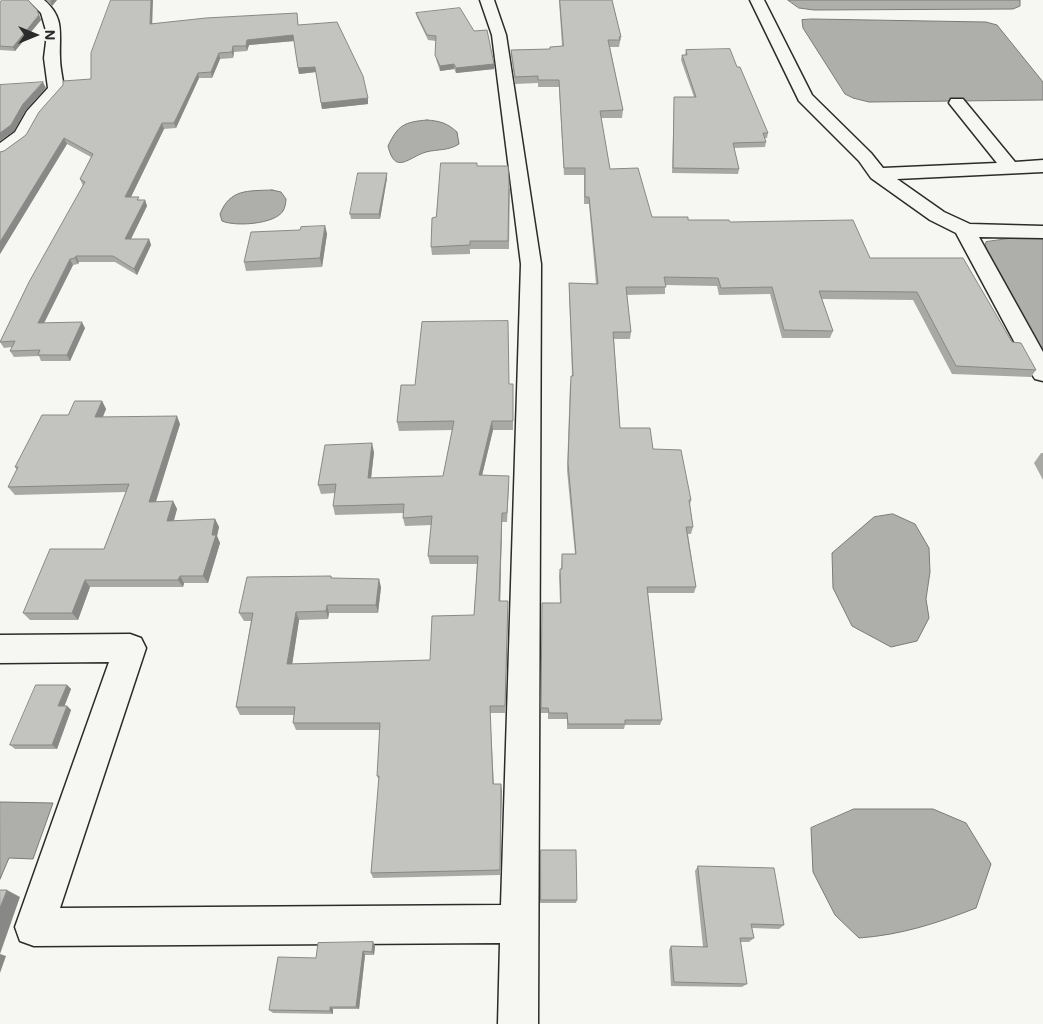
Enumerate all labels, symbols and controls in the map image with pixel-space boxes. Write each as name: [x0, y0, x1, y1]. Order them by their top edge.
north arrow: [10, 10, 60, 60]
text: N: [41, 30, 60, 40]

